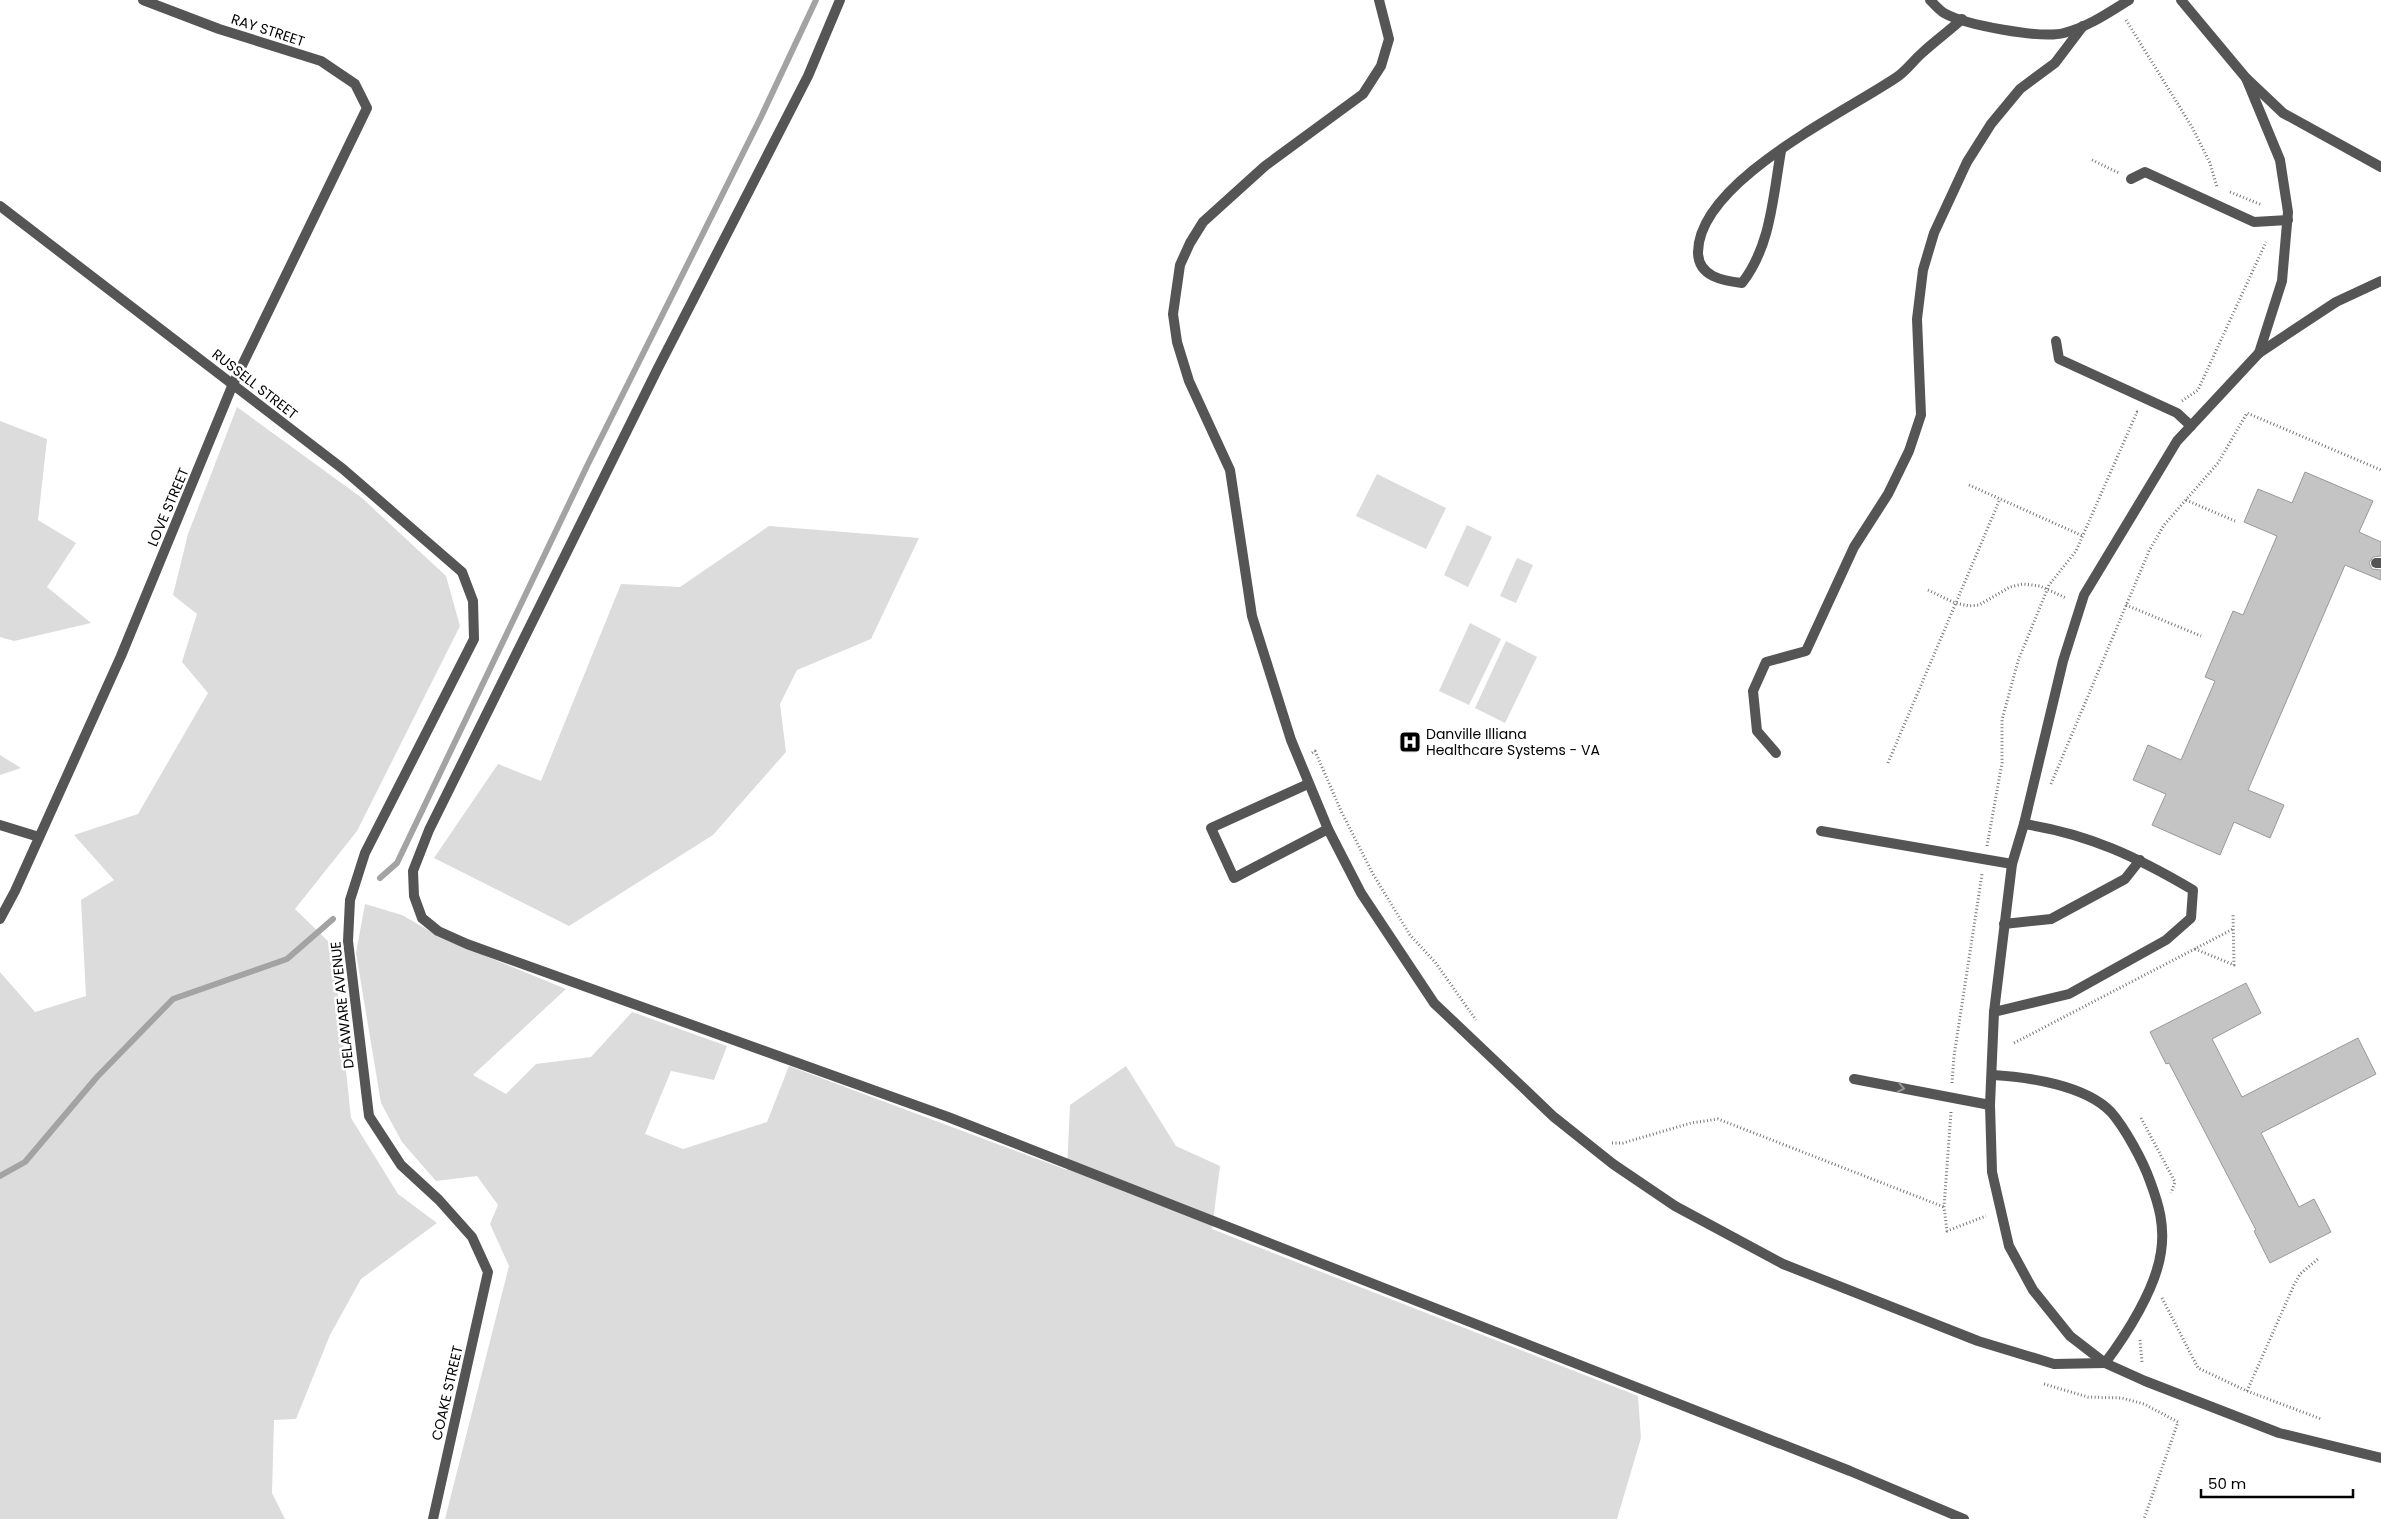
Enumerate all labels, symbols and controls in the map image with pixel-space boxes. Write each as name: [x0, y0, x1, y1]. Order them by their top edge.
street label: RAY STREET: [229, 9, 308, 51]
street label: RUSSELL STREET: [208, 344, 302, 424]
street label: LOVE STREET: [142, 464, 194, 549]
place label: Danville Illiana Healthcare Systems - VA: [1426, 724, 1600, 760]
hospital icon: Danville Illiana Healthcare Systems - VA: [1398, 730, 1422, 754]
street label: DELAWARE AVENUE: [325, 940, 359, 1070]
one-way arrow: [1897, 1083, 1906, 1093]
street label: COAKE STREET: [426, 1343, 468, 1442]
scale bar: [2201, 1466, 2354, 1498]
text: 50 m: [2208, 1473, 2246, 1494]

